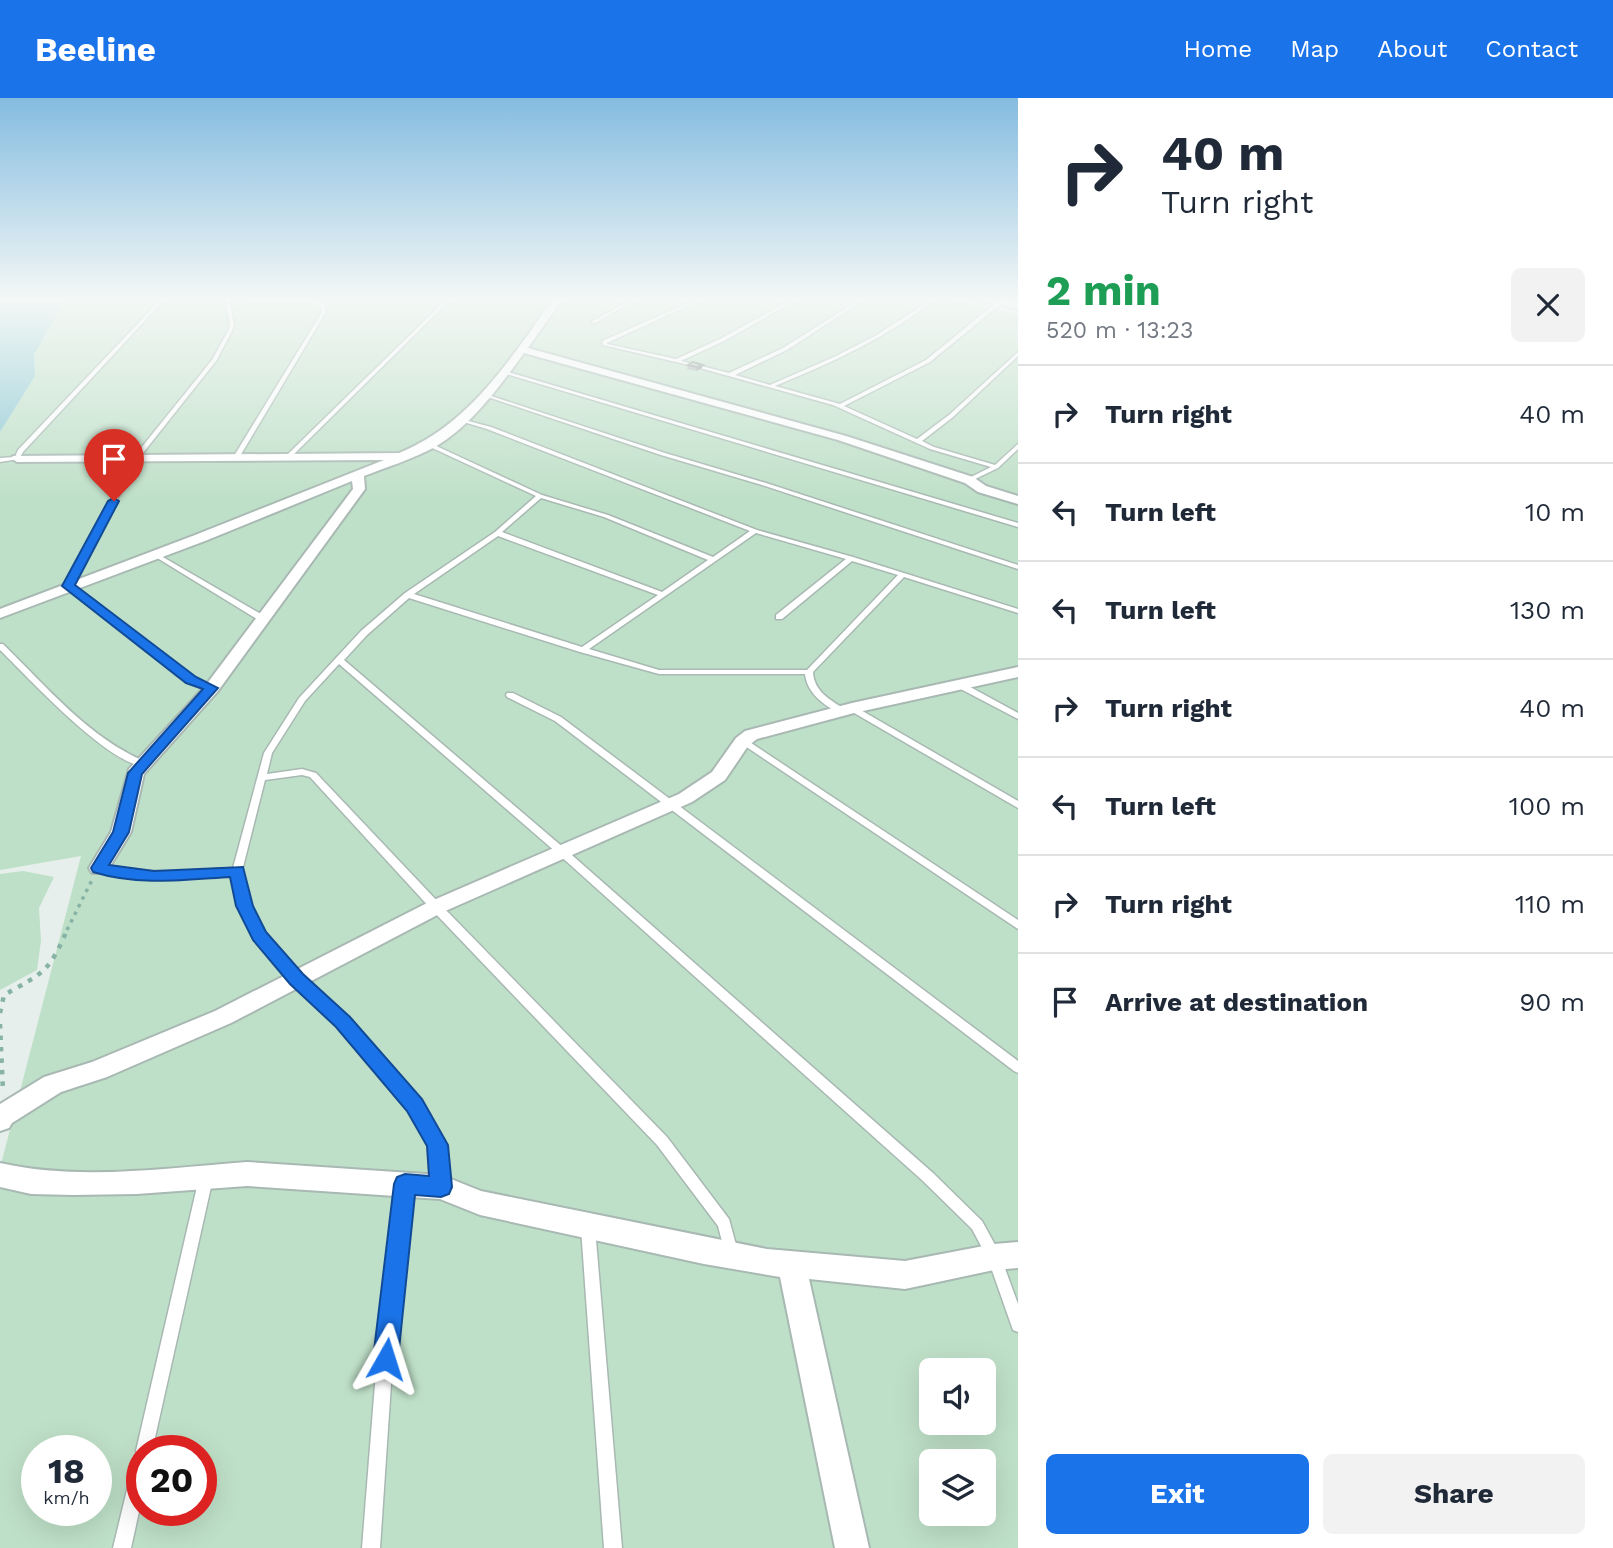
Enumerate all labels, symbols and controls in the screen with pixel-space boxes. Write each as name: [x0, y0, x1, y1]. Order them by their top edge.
text: Beeline: [35, 30, 156, 69]
text: Home: [1184, 35, 1252, 63]
text: Map: [1290, 35, 1339, 63]
text: About: [1377, 35, 1447, 63]
text: Contact: [1485, 35, 1578, 63]
text: 40 m: [1161, 124, 1284, 182]
icon: right: [1046, 126, 1137, 217]
text: Turn right: [1161, 183, 1313, 221]
text: 2 min: [1046, 266, 1161, 315]
button: close: [1511, 268, 1585, 342]
text: 520 m · 13:23: [1046, 317, 1193, 344]
icon: right: [1046, 395, 1084, 433]
text: Turn right: [1105, 399, 1232, 429]
text: 40 m: [1519, 399, 1585, 429]
pin: [84, 429, 144, 501]
icon: arrive: [95, 440, 133, 478]
icon: left: [1046, 493, 1084, 531]
text: Turn left: [1105, 497, 1216, 527]
text: 10 m: [1525, 497, 1585, 527]
icon: left: [1046, 591, 1084, 629]
text: Turn left: [1105, 595, 1216, 625]
text: 130 m: [1510, 595, 1585, 625]
icon: right: [1046, 689, 1084, 727]
text: Turn right: [1105, 693, 1232, 723]
text: 40 m: [1519, 693, 1585, 723]
icon: left: [1046, 787, 1084, 825]
text: Turn left: [1105, 791, 1216, 821]
text: 100 m: [1509, 791, 1585, 821]
icon: right: [1046, 885, 1084, 923]
text: Turn right: [1105, 889, 1232, 919]
text: 110 m: [1515, 889, 1585, 919]
icon: arrive: [1046, 983, 1084, 1021]
text: Arrive at destination: [1105, 987, 1368, 1017]
text: 90 m: [1519, 987, 1585, 1017]
position arrow: [349, 1322, 423, 1396]
map controls: [919, 1358, 996, 1526]
button: sound: [919, 1358, 996, 1435]
speed limit sign: 20: [126, 1435, 217, 1526]
button: layers: [919, 1449, 996, 1526]
text: 18: [48, 1450, 85, 1492]
button: Exit: [1046, 1454, 1309, 1534]
button: Share: [1323, 1454, 1585, 1534]
text: km/h: [43, 1487, 90, 1508]

